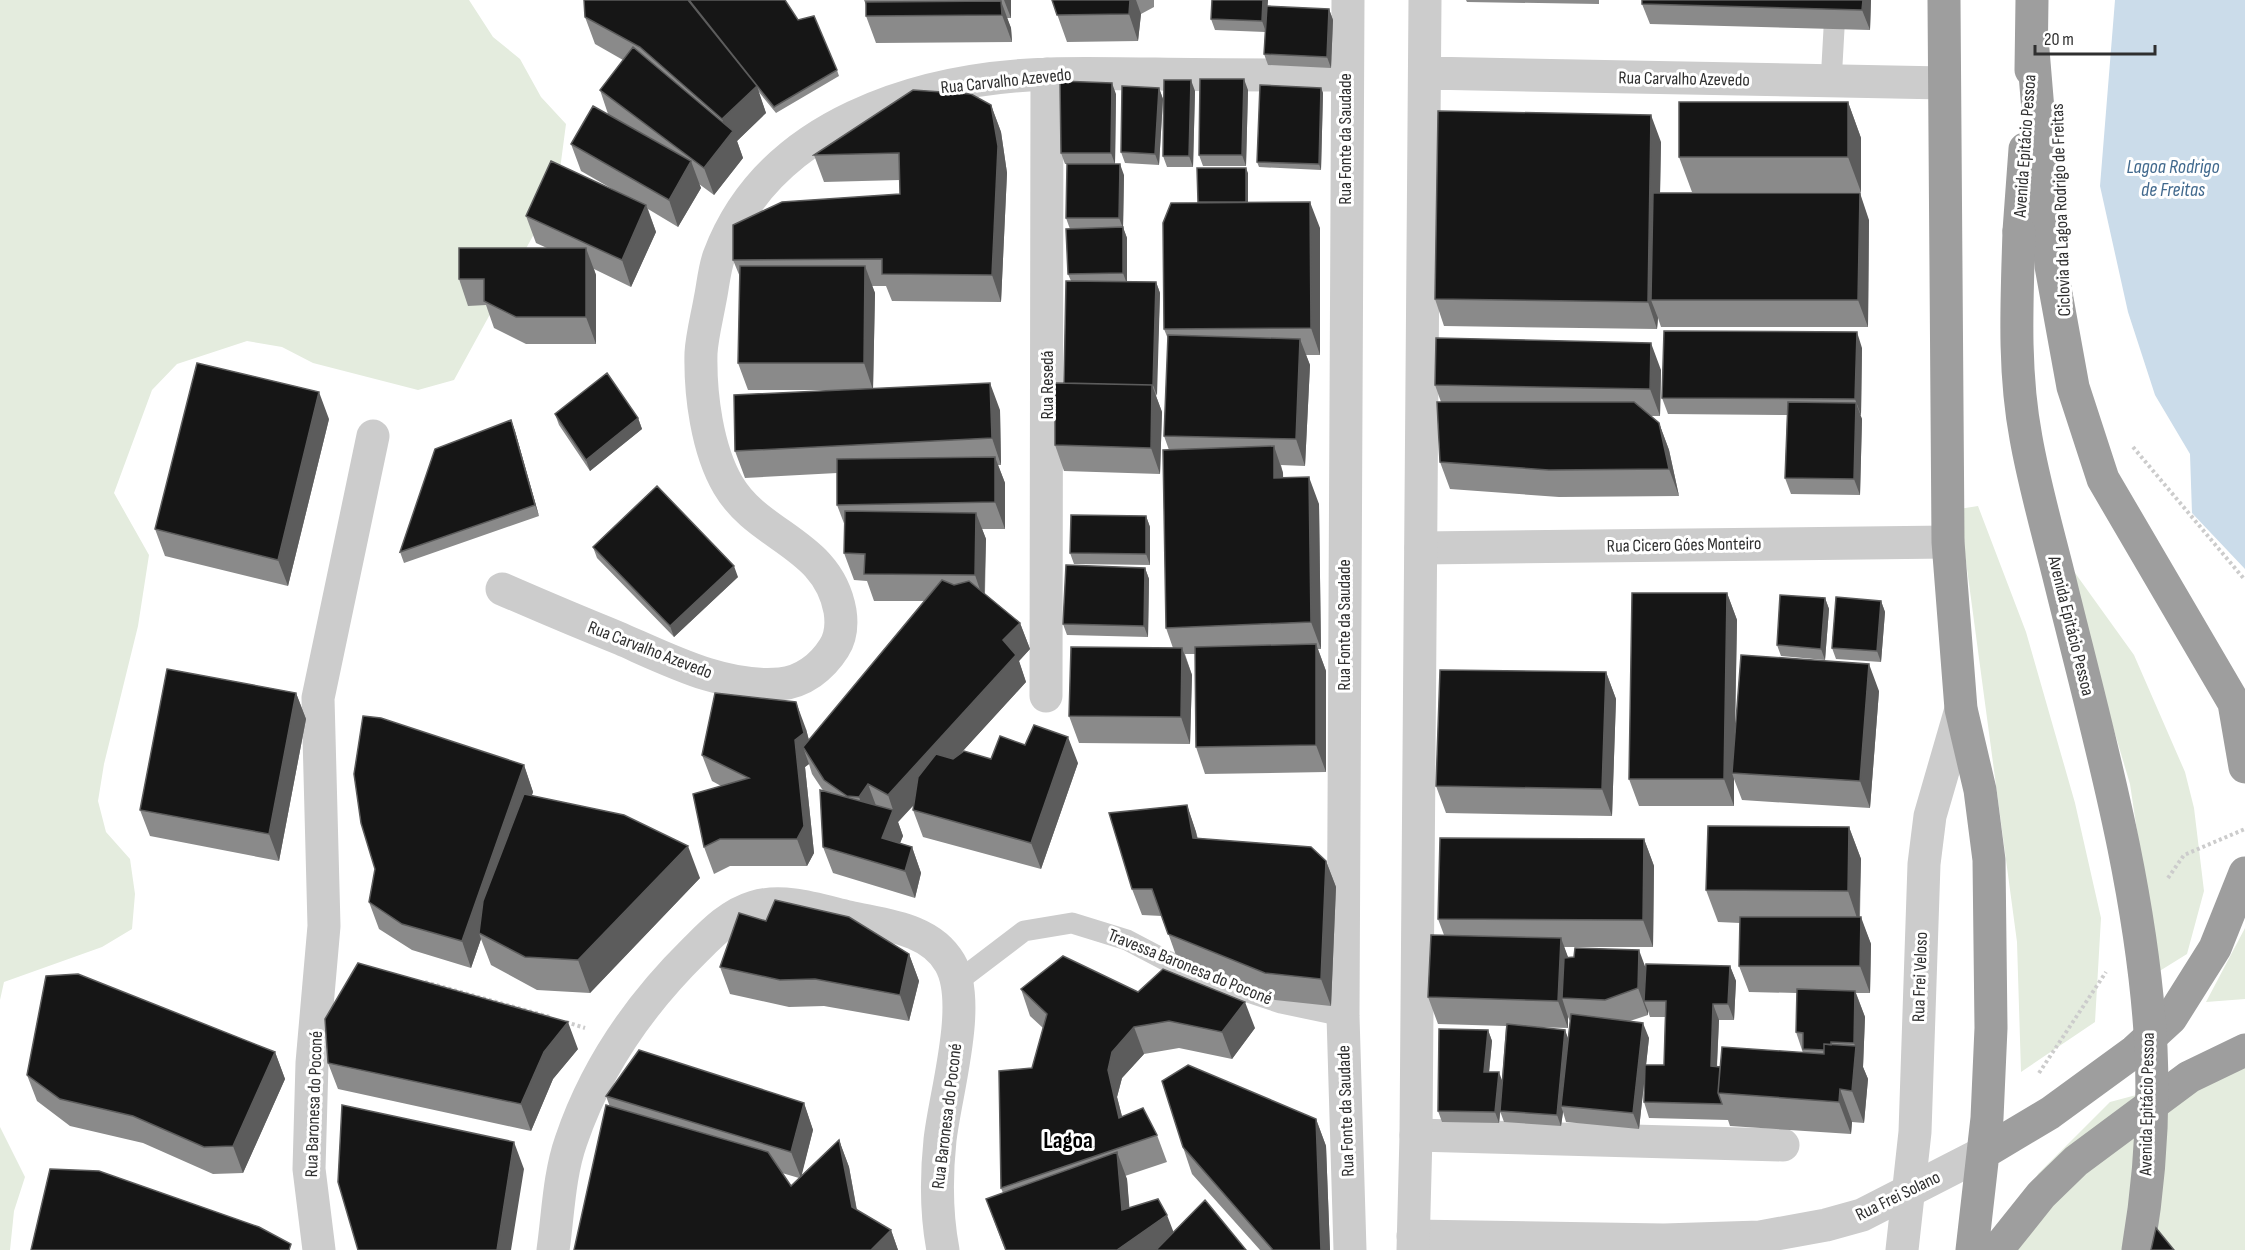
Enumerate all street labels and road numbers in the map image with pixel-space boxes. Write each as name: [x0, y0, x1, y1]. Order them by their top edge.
street label: Rua Carvalho Azevedo: [940, 64, 1072, 98]
street label: Rua Carvalho Azevedo: [1618, 67, 1750, 91]
street label: Rua Fonte da Saudade: [1335, 73, 1356, 205]
street label: Avenida Epitácio Pessoa: [2009, 74, 2040, 219]
street label: Ciclovia da Lagoa Rodrigo de Freitas: [2047, 103, 2075, 317]
street label: Rua Resedá: [1037, 350, 1058, 420]
street label: Rua Cicero Góes Monteiro: [1607, 533, 1761, 557]
street label: Avenida Epitácio Pessoa: [2043, 553, 2099, 698]
street label: Rua Fonte da Saudade: [1334, 559, 1355, 691]
street label: Rua Carvalho Azevedo: [585, 617, 715, 683]
street label: Travessa Baronesa do Poconé: [1105, 924, 1275, 1010]
street label: Rua Frei Veloso: [1908, 932, 1932, 1022]
street label: Rua Baronesa do Poconé: [301, 1030, 327, 1178]
street label: Avenida Epitácio Pessoa: [2135, 1032, 2159, 1177]
street label: Rua Baronesa do Poconé: [928, 1042, 966, 1190]
street label: Rua Fonte da Saudade: [1333, 1045, 1359, 1177]
street label: Rua Frei Solano: [1852, 1167, 1944, 1225]

